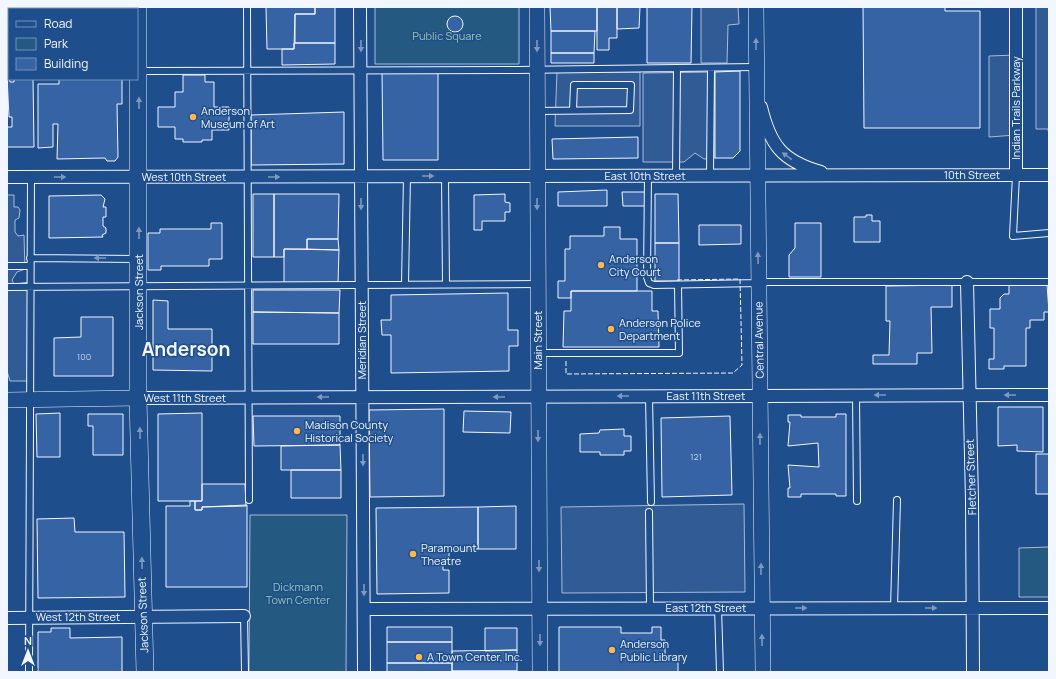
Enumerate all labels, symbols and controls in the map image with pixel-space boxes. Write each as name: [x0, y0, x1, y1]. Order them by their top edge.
legend: [8, 8, 138, 80]
text: Road: [44, 15, 72, 32]
park label: Public Square: [412, 28, 482, 43]
text: Park: [44, 35, 69, 52]
one-way arrow: [753, 37, 759, 50]
one-way arrow: [358, 40, 364, 53]
one-way arrow: [534, 40, 540, 53]
text: Building: [44, 55, 88, 72]
street label: Indian Trails Parkway: [1008, 56, 1023, 160]
one-way arrow: [136, 96, 142, 109]
place label: Anderson Museum of Art: [201, 103, 275, 131]
marker: Anderson Museum of Art: [188, 112, 198, 122]
one-way arrow: [781, 152, 792, 161]
street label: 10th Street: [944, 167, 1000, 182]
street label: East 10th Street: [604, 168, 686, 183]
street label: West 10th Street: [142, 169, 226, 184]
one-way arrow: [422, 173, 435, 179]
one-way arrow: [54, 174, 67, 180]
one-way arrow: [268, 174, 281, 180]
one-way arrow: [358, 198, 364, 211]
one-way arrow: [534, 198, 541, 210]
one-way arrow: [136, 226, 142, 239]
place label: Anderson City Court: [609, 251, 661, 279]
one-way arrow: [755, 251, 761, 264]
street label: Jackson Street: [131, 254, 146, 330]
one-way arrow: [93, 255, 106, 261]
marker: Anderson City Court: [596, 260, 606, 270]
street label: Meridian Street: [354, 301, 369, 379]
street label: Central Avenue: [750, 301, 767, 379]
street label: Main Street: [530, 311, 545, 369]
place label: Anderson Police Department: [619, 315, 701, 343]
marker: Anderson Police Department: [606, 324, 616, 334]
district label: Anderson: [142, 336, 230, 362]
house number: 100: [77, 350, 91, 363]
street label: East 11th Street: [667, 388, 745, 403]
street label: West 11th Street: [144, 390, 226, 405]
one-way arrow: [873, 392, 886, 398]
one-way arrow: [1003, 392, 1016, 398]
one-way arrow: [617, 393, 629, 400]
one-way arrow: [316, 394, 329, 400]
one-way arrow: [492, 394, 505, 400]
place label: Madison County Historical Society: [305, 417, 393, 445]
one-way arrow: [137, 426, 143, 439]
marker: Madison County Historical Society: [292, 426, 302, 436]
one-way arrow: [535, 430, 541, 443]
one-way arrow: [757, 433, 764, 445]
street label: Fletcher Street: [962, 439, 979, 515]
house number: 121: [690, 450, 702, 463]
one-way arrow: [360, 454, 366, 467]
place label: Paramount Theatre: [421, 540, 477, 568]
marker: Paramount Theatre: [408, 549, 418, 559]
one-way arrow: [139, 556, 145, 569]
one-way arrow: [536, 560, 542, 573]
one-way arrow: [758, 562, 764, 575]
street label: Jackson Street: [134, 577, 151, 653]
park label: Dickmann Town Center: [266, 579, 330, 607]
one-way arrow: [361, 584, 367, 597]
street label: East 12th Street: [666, 600, 746, 615]
one-way arrow: [795, 605, 808, 611]
one-way arrow: [925, 605, 938, 611]
street label: West 12th Street: [36, 609, 120, 624]
north arrow: [8, 631, 48, 671]
text: N: [24, 633, 32, 648]
one-way arrow: [537, 634, 543, 647]
one-way arrow: [759, 634, 766, 646]
place label: Anderson Public Library: [620, 636, 688, 664]
marker: Anderson Public Library: [607, 645, 617, 655]
place label: A Town Center, Inc.: [427, 649, 523, 664]
marker: A Town Center, Inc.: [414, 652, 424, 662]

